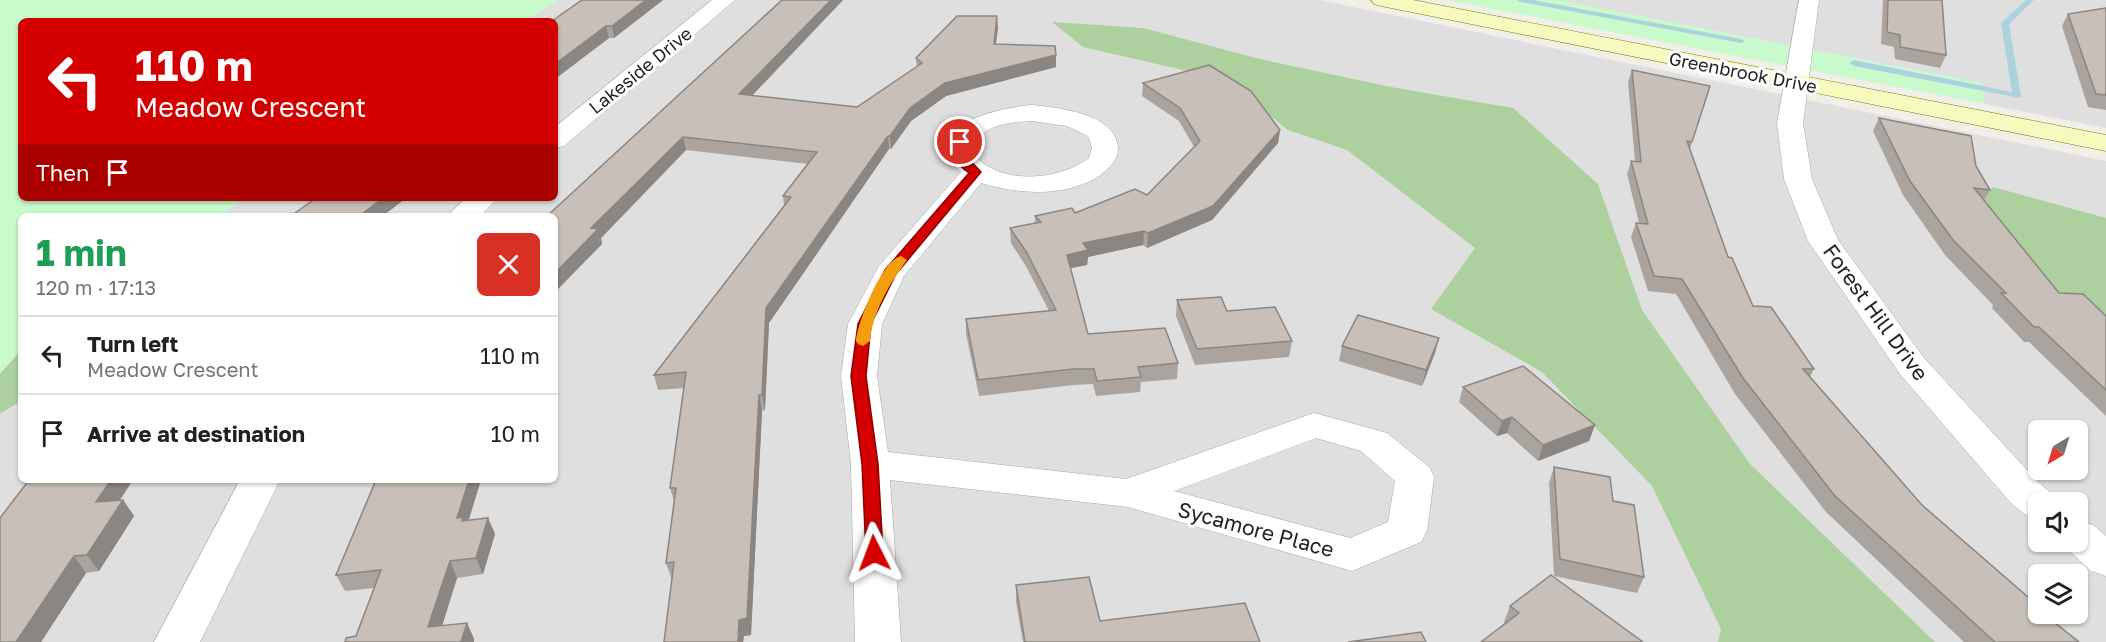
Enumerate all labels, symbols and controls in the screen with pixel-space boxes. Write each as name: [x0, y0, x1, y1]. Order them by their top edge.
street label: Lakeside Drive: [584, 22, 696, 118]
text: 110 m: [135, 40, 253, 90]
icon: left: [36, 42, 114, 120]
street label: Greenbrook Drive: [1667, 47, 1819, 97]
text: Meadow Crescent: [135, 91, 366, 123]
pin: [934, 116, 985, 167]
icon: arrive: [943, 125, 976, 158]
icon: arrive: [101, 156, 134, 189]
text: Then: [36, 159, 89, 186]
text: 1 min: [36, 231, 127, 274]
button: close: [477, 233, 540, 296]
street label: Forest Hill Drive: [1818, 239, 1934, 385]
text: 120 m · 17:13: [36, 275, 156, 299]
text: Turn left: [87, 330, 178, 357]
icon: left: [36, 339, 69, 372]
text: 110 m: [480, 342, 540, 369]
text: Meadow Crescent: [87, 357, 258, 381]
icon: arrive: [36, 417, 69, 450]
text: Arrive at destination: [87, 420, 305, 447]
text: 10 m: [491, 420, 540, 447]
north arrow: [2028, 420, 2088, 480]
map controls: [2028, 420, 2088, 624]
button: sound: [2028, 492, 2088, 552]
street label: Sycamore Place: [1175, 496, 1337, 562]
position arrow: [842, 521, 906, 585]
button: layers: [2028, 564, 2088, 624]

